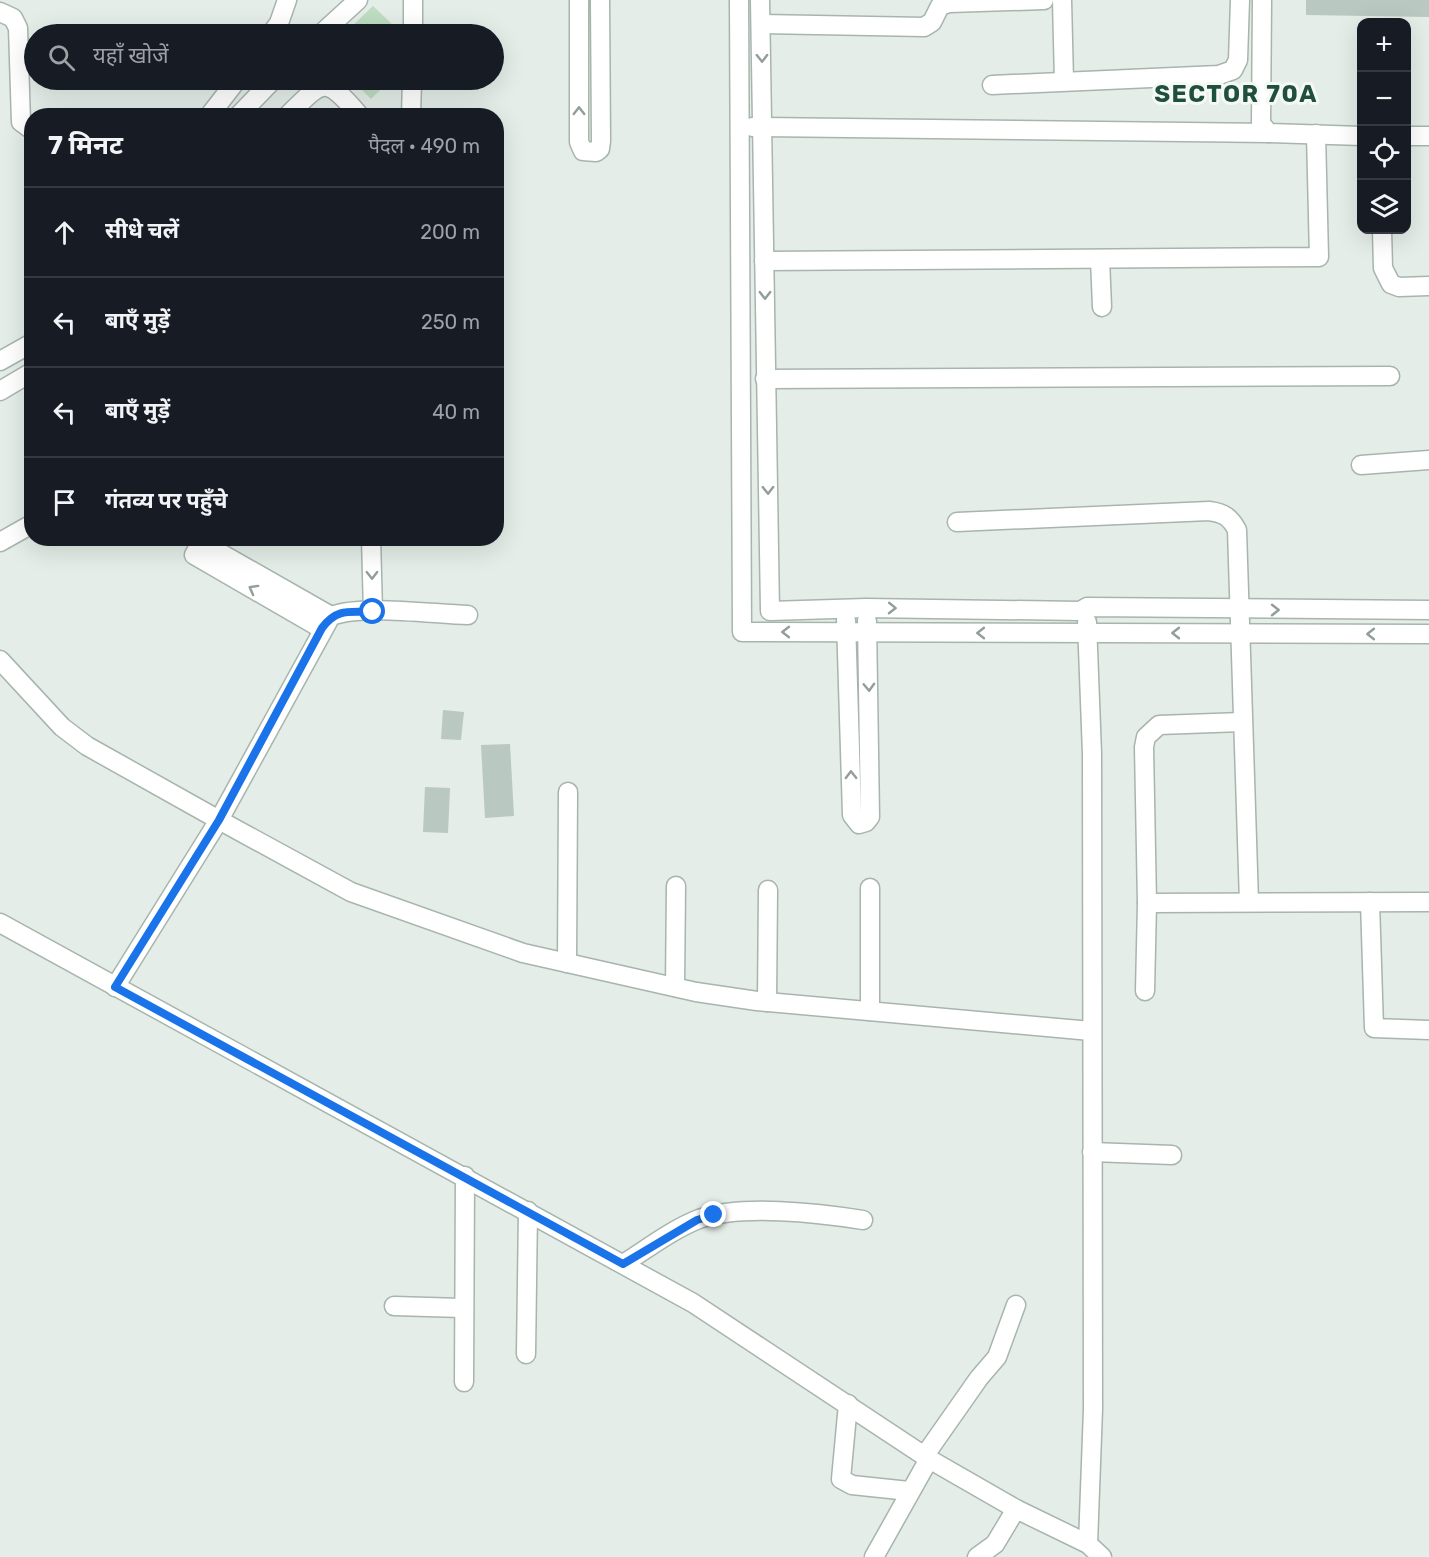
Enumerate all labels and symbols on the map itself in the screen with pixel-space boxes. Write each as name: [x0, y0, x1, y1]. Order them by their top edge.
one-way arrow: [756, 54, 768, 63]
district label: SECTOR 70A: [1154, 80, 1318, 108]
one-way arrow: [573, 106, 585, 115]
one-way arrow: [759, 291, 771, 300]
one-way arrow: [761, 486, 774, 495]
one-way arrow: [366, 571, 378, 580]
one-way arrow: [249, 585, 260, 596]
route start: [359, 598, 385, 624]
one-way arrow: [887, 602, 896, 614]
one-way arrow: [1270, 604, 1279, 616]
one-way arrow: [781, 626, 790, 638]
one-way arrow: [976, 627, 985, 639]
one-way arrow: [1171, 627, 1180, 639]
one-way arrow: [1366, 628, 1375, 640]
one-way arrow: [862, 683, 875, 692]
one-way arrow: [845, 771, 857, 780]
route end: [700, 1201, 726, 1227]

